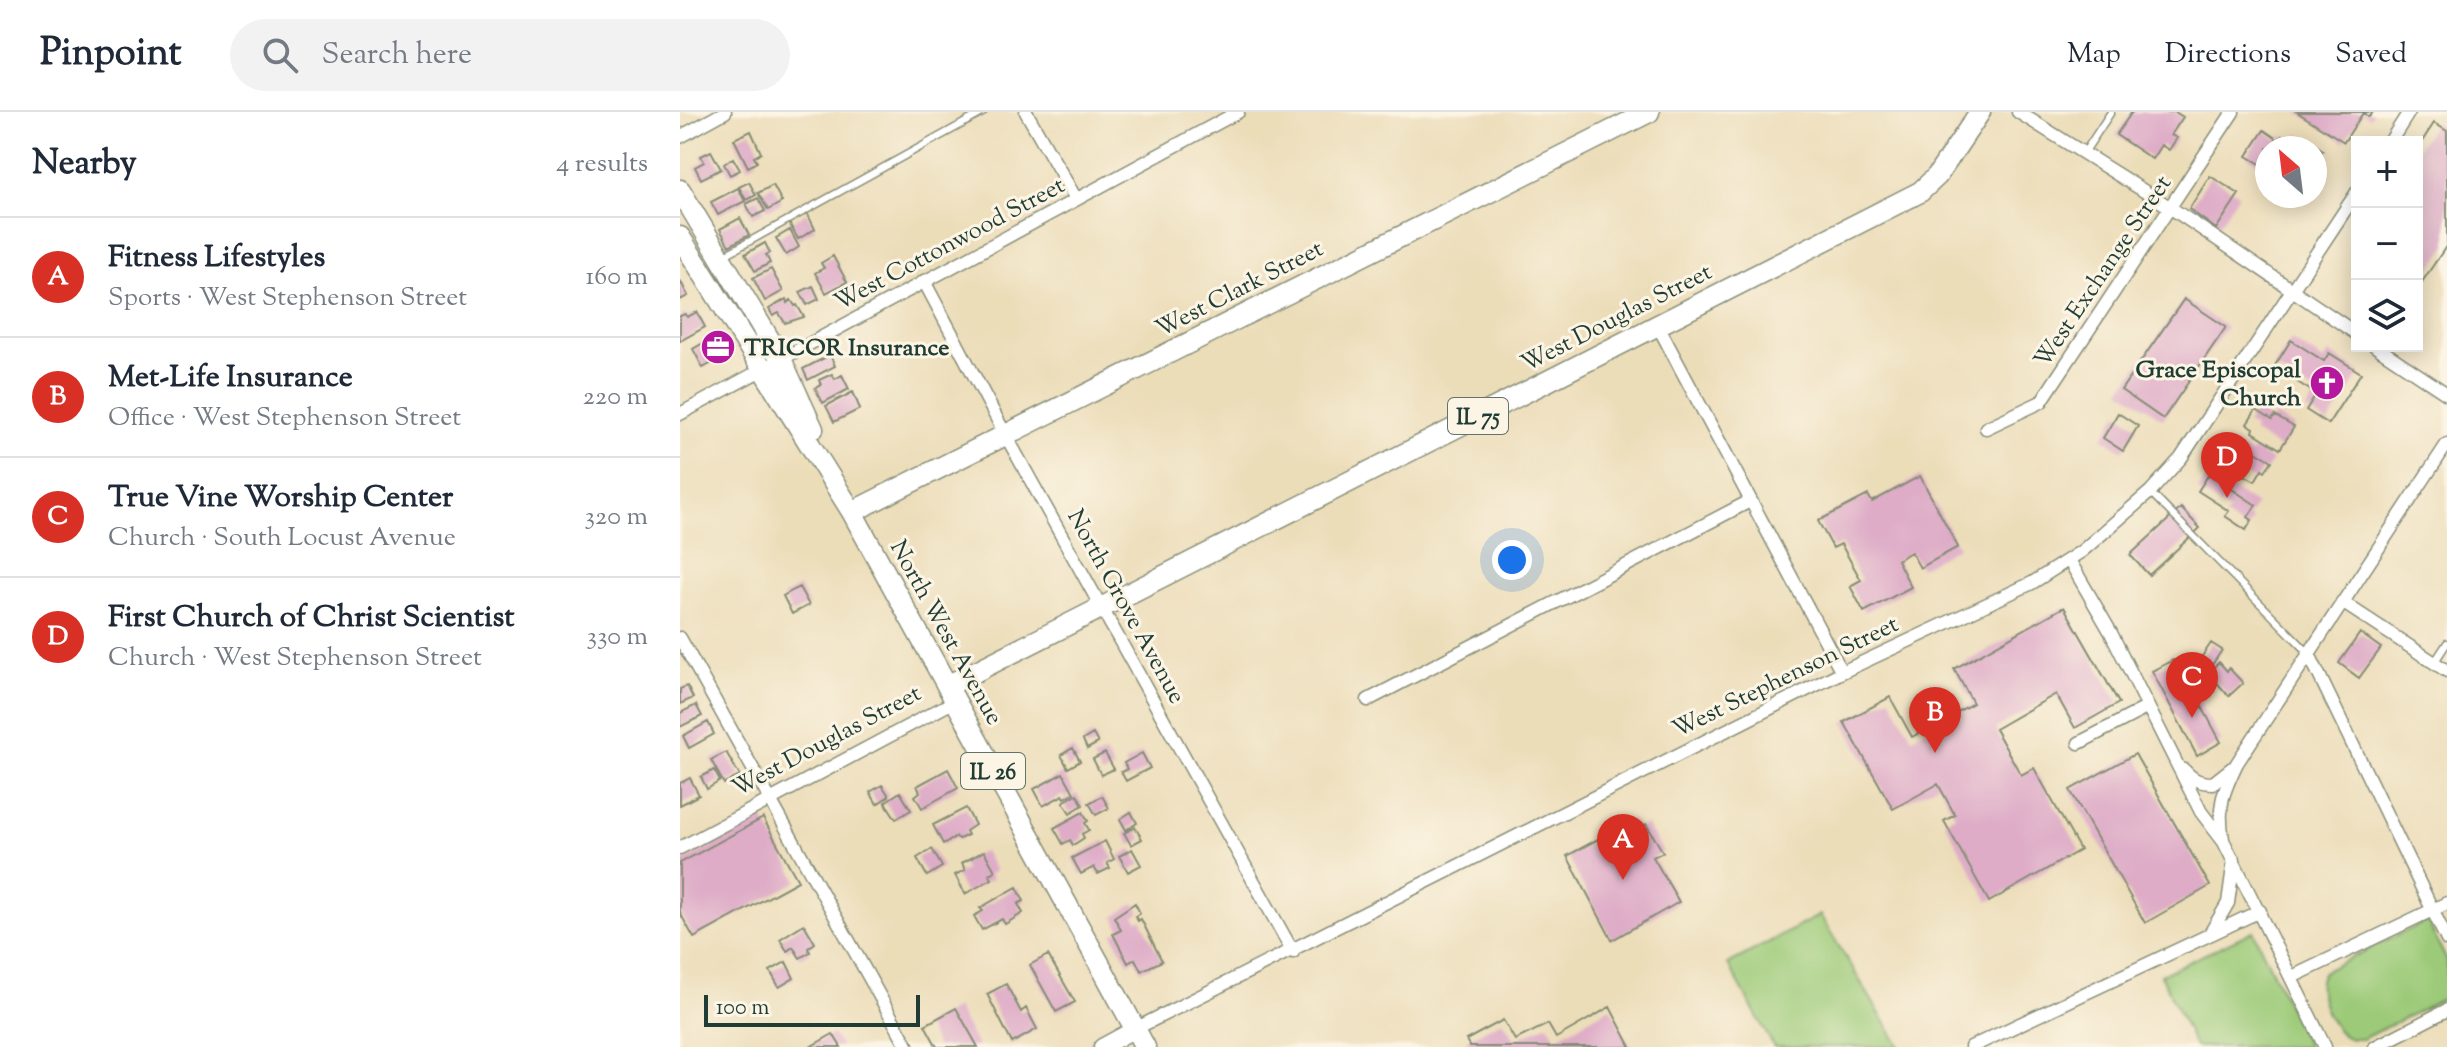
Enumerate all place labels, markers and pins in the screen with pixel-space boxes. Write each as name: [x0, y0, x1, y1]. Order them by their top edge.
office icon: TRICOR Insurance: [699, 328, 737, 366]
place label: TRICOR Insurance: [744, 332, 950, 366]
place label: Grace Episcopal Church: [2136, 354, 2302, 416]
church icon: Grace Episcopal Church: [2308, 364, 2346, 402]
pin: D: [2201, 432, 2253, 498]
pin: C: [2166, 652, 2218, 718]
pin: B: [1909, 687, 1961, 753]
pin: A: [1597, 814, 1649, 880]

